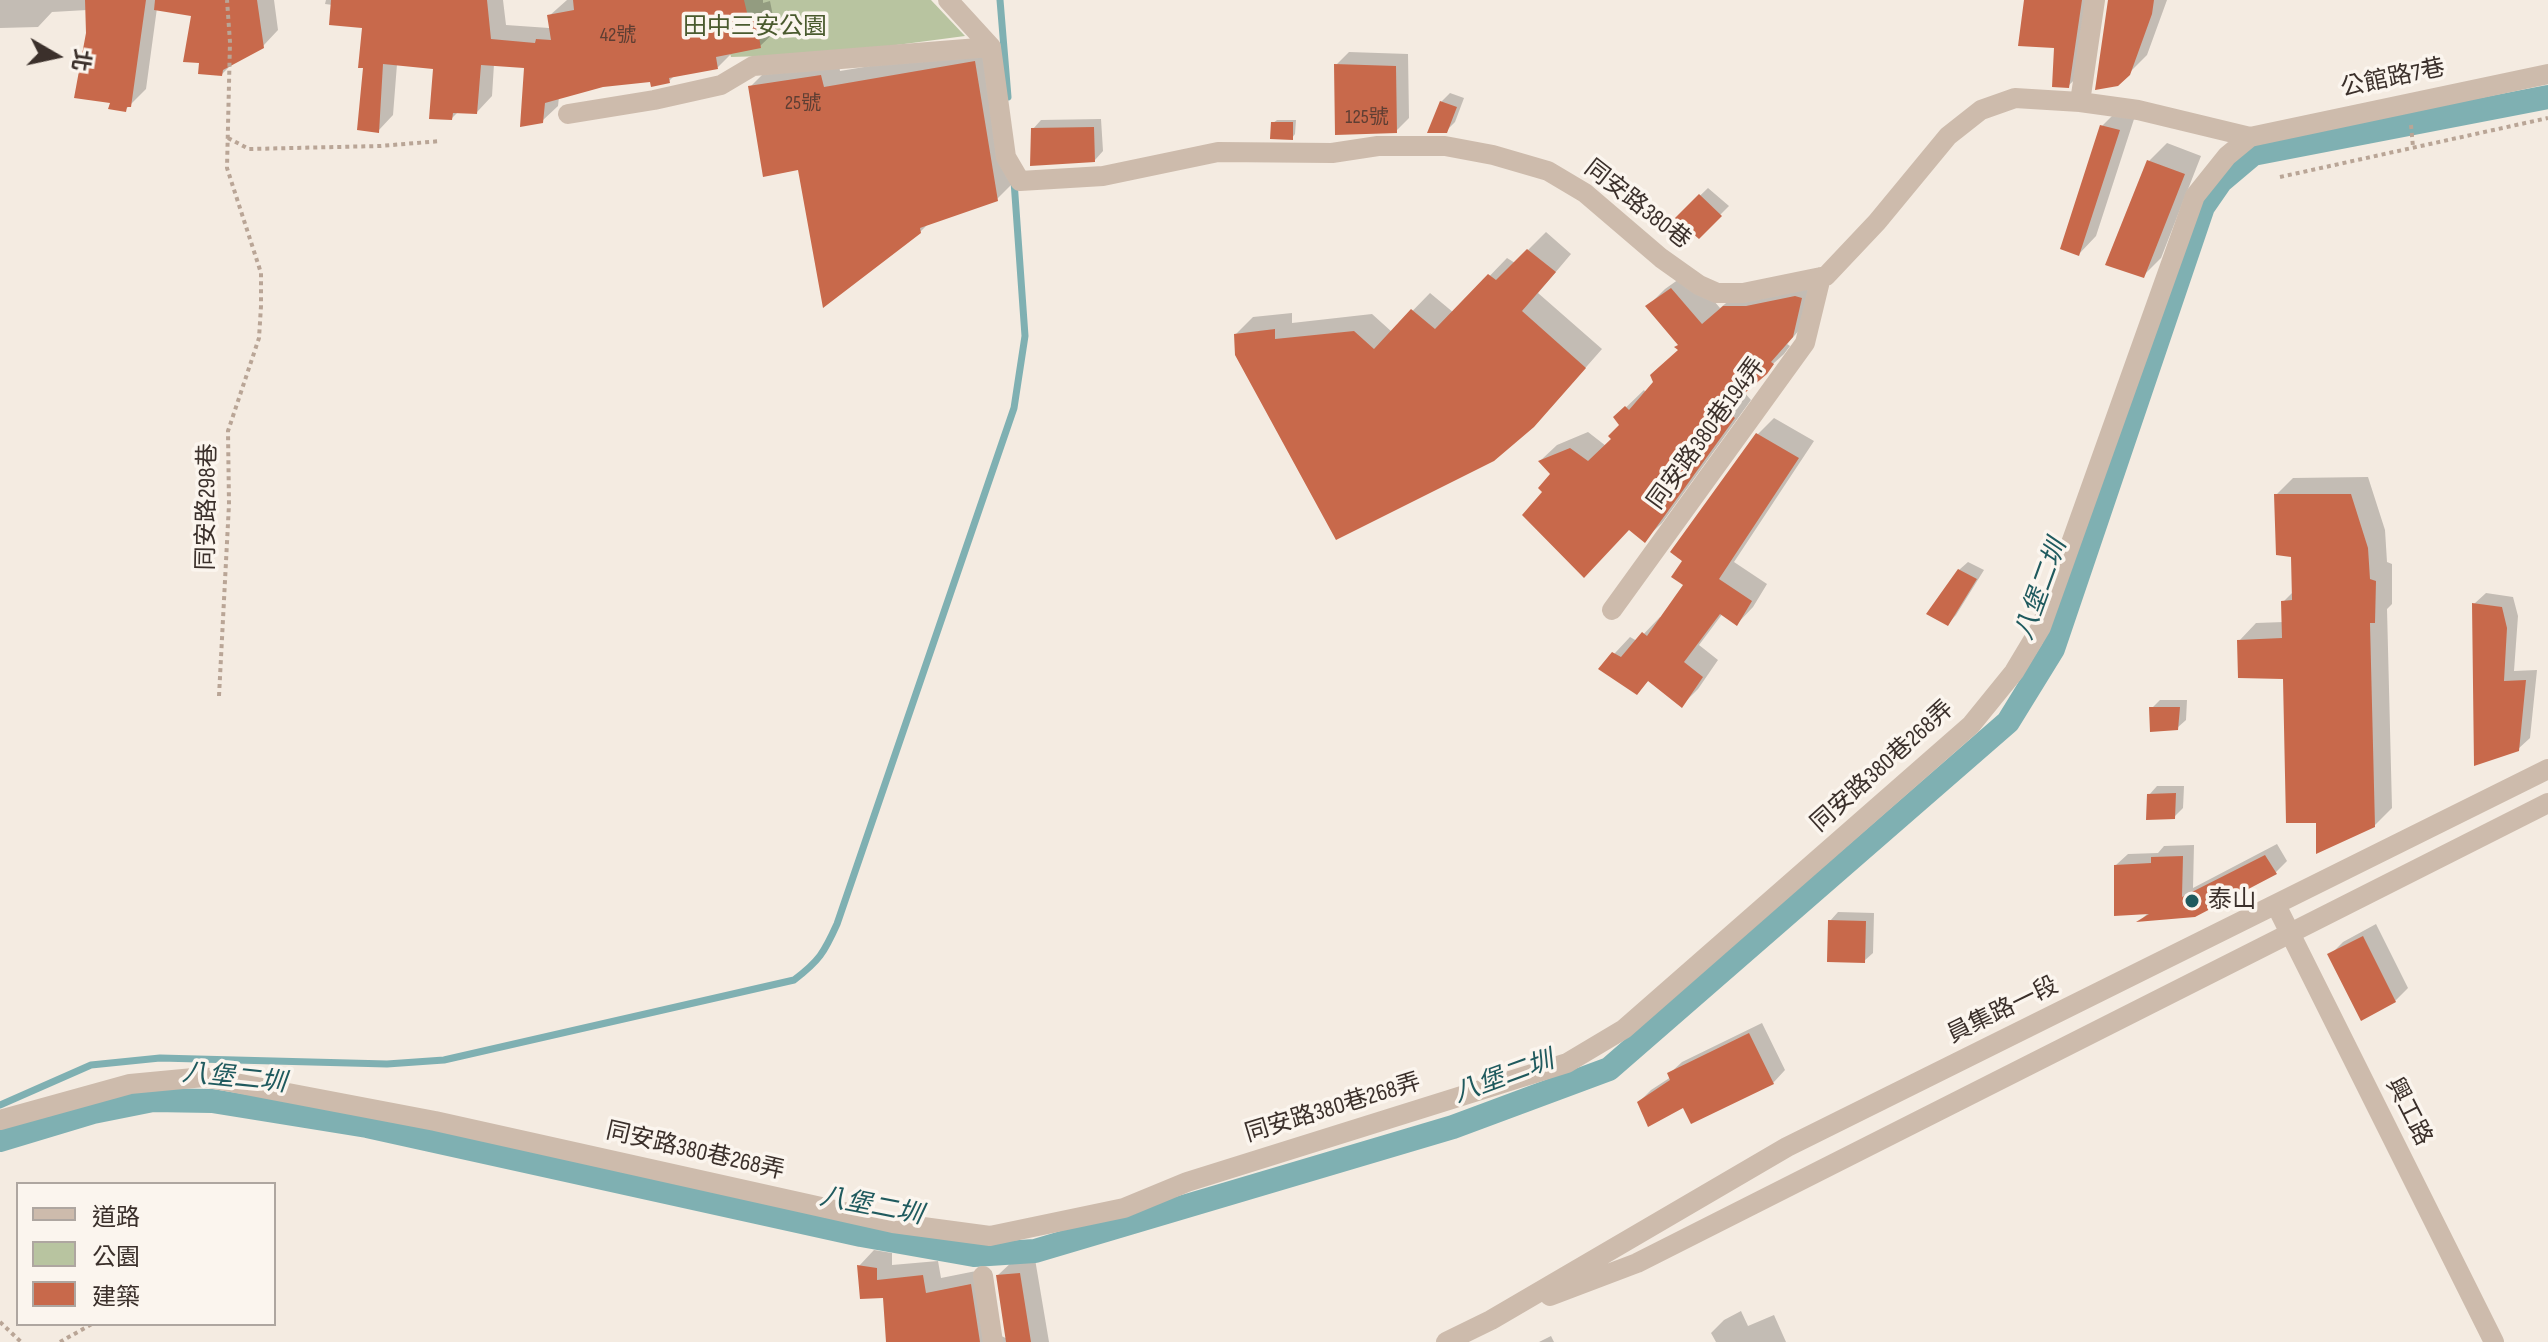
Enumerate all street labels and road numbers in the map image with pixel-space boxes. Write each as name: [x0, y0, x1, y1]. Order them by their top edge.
street label: 公館路7巷: [2338, 54, 2448, 104]
street label: 同安路380巷: [1578, 154, 1696, 256]
street label: 同安路380巷194弄: [1642, 353, 1772, 515]
street label: 同安路298巷: [192, 443, 224, 571]
street label: 同安路380巷268弄: [1806, 695, 1960, 839]
street label: 員集路一段: [1943, 972, 2063, 1050]
street label: 同安路380巷268弄: [1242, 1069, 1424, 1149]
street label: 興工路: [2379, 1073, 2437, 1151]
street label: 同安路380巷268弄: [603, 1117, 787, 1187]

